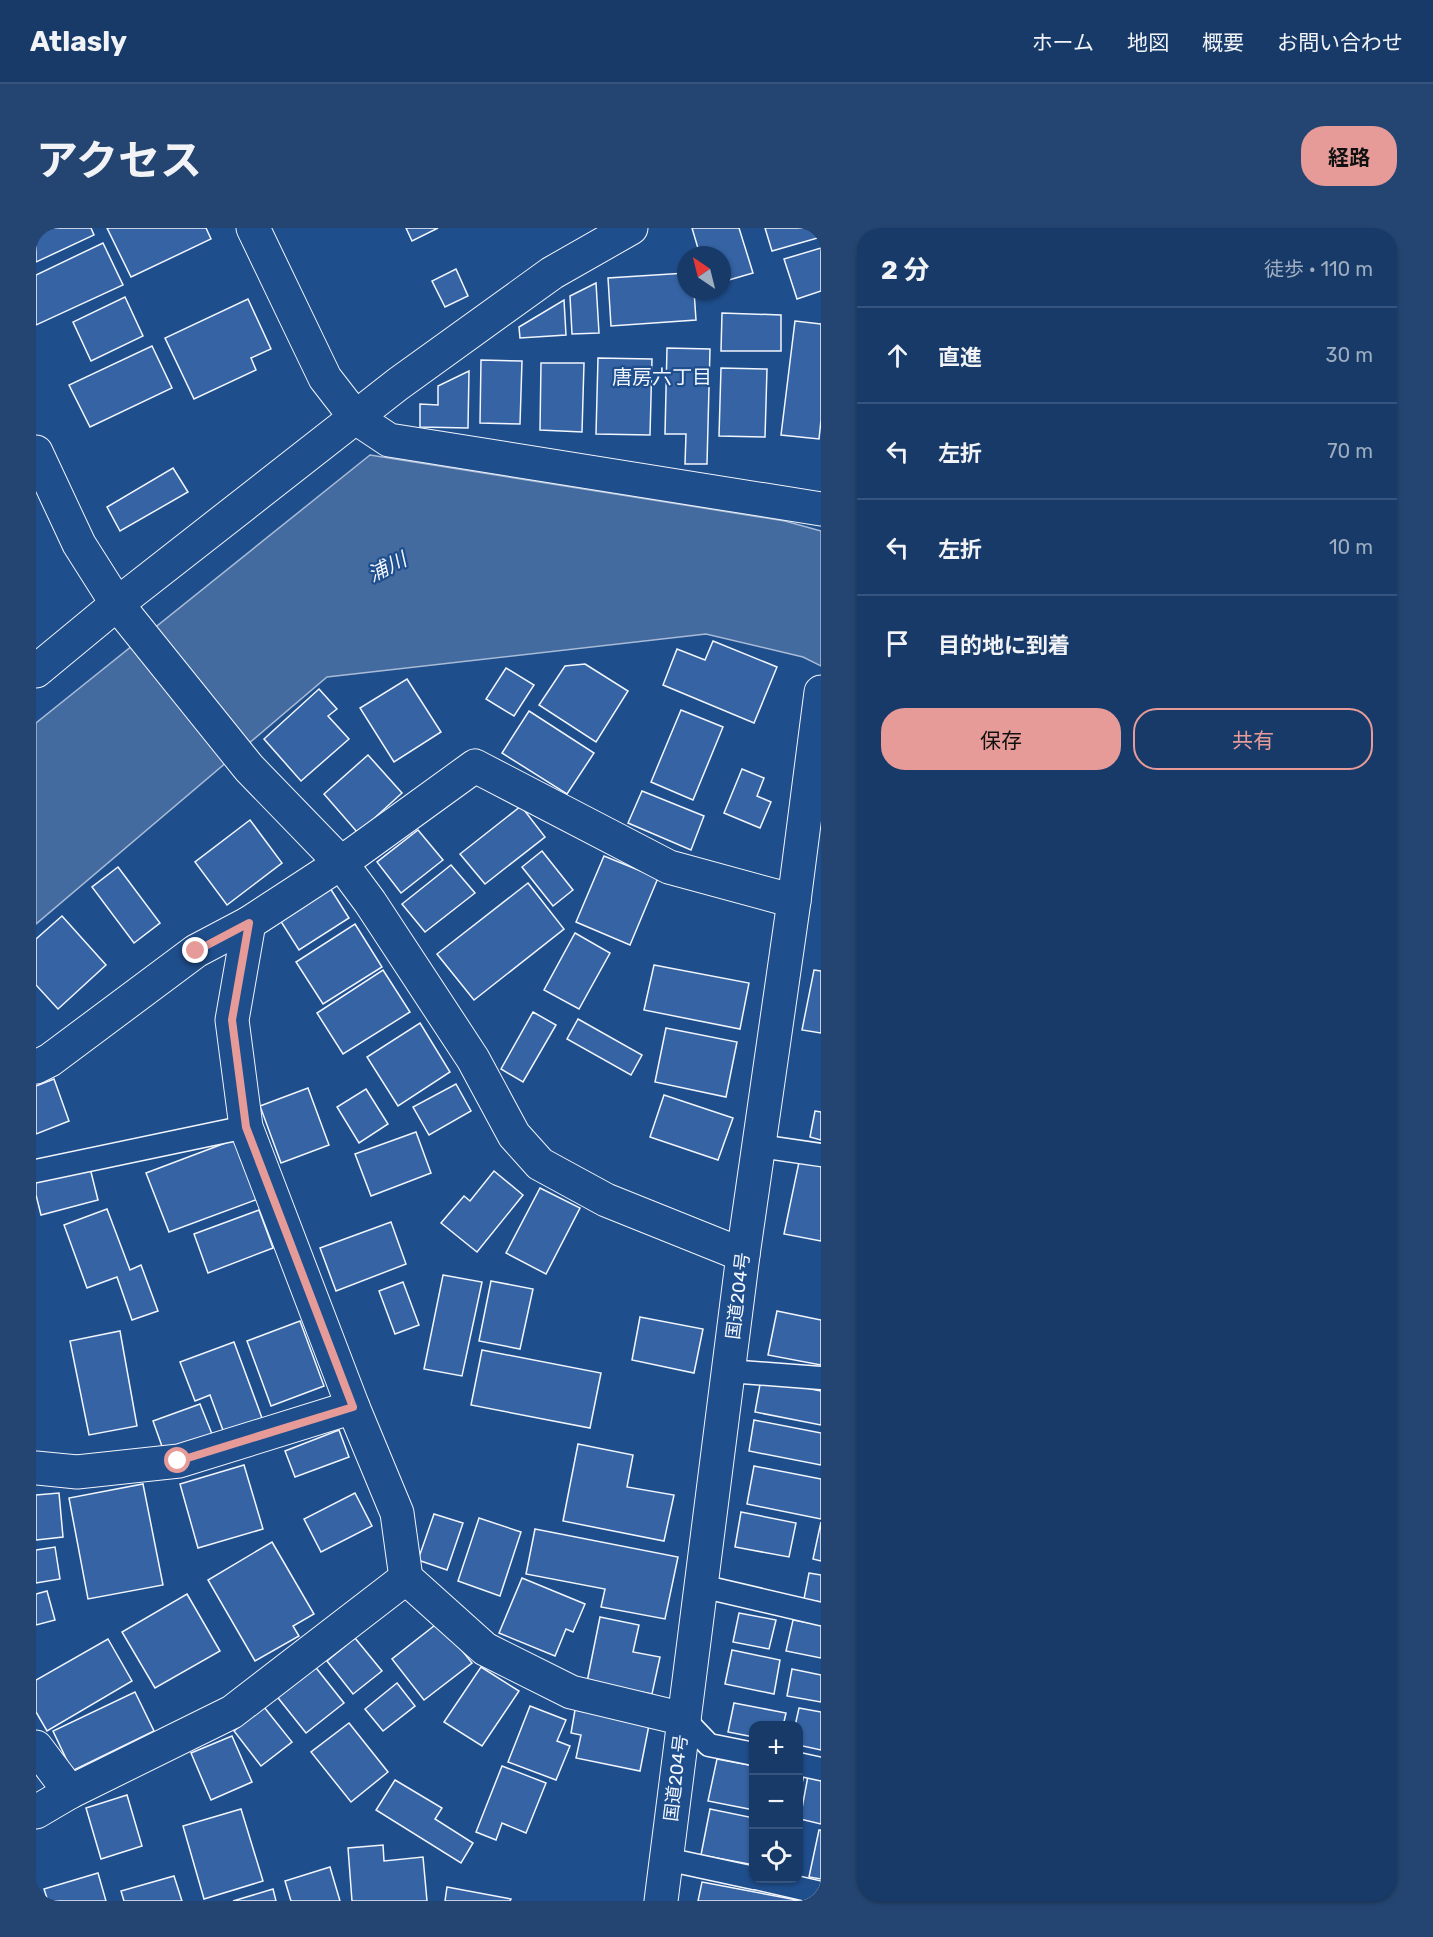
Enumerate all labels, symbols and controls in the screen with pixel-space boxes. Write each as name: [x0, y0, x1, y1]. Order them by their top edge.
text: Atlasly: [30, 25, 127, 58]
text: ホーム: [1032, 30, 1094, 55]
text: 地図: [1127, 30, 1169, 55]
text: 概要: [1202, 30, 1244, 55]
text: お問い合わせ: [1277, 30, 1403, 55]
button: 経路: [1301, 126, 1397, 186]
text: アクセス: [36, 136, 202, 186]
north arrow: [677, 246, 731, 300]
text: 2 分: [881, 255, 929, 286]
text: 徒歩 · 110 m: [1264, 257, 1373, 281]
icon: ahead: [881, 339, 914, 372]
text: 30 m: [1326, 343, 1373, 367]
text: 直進: [938, 344, 982, 371]
district label: 唐房六丁目: [612, 365, 712, 389]
icon: left: [881, 435, 914, 468]
text: 70 m: [1327, 439, 1373, 463]
text: 左折: [938, 440, 982, 467]
icon: left: [881, 531, 914, 564]
text: 10 m: [1329, 535, 1373, 559]
text: 左折: [938, 536, 982, 563]
water label: 浦川: [364, 546, 412, 587]
icon: arrive: [881, 627, 914, 660]
text: 目的地に到着: [938, 632, 1070, 659]
button: 保存: [881, 708, 1121, 770]
button: 共有: [1133, 708, 1373, 770]
route end: [182, 937, 208, 963]
street label: 国道204号: [722, 1251, 754, 1341]
route start: [164, 1447, 190, 1473]
map controls: [749, 1721, 803, 1883]
button: +: [749, 1721, 803, 1775]
street label: 国道204号: [660, 1733, 692, 1823]
button: −: [749, 1775, 803, 1829]
button: locate: [749, 1829, 803, 1883]

